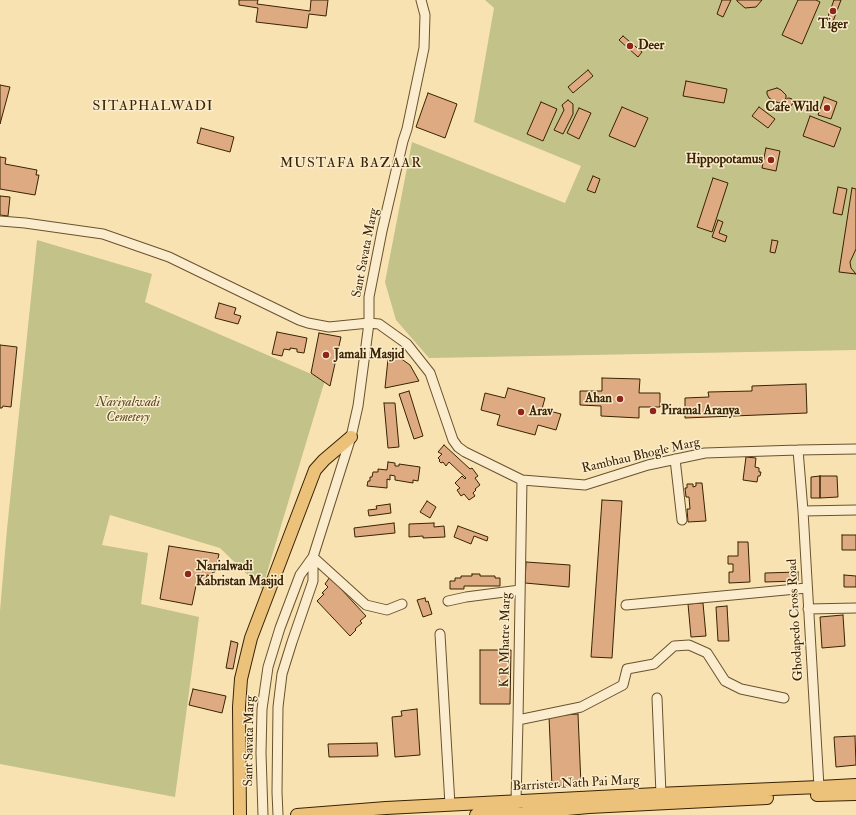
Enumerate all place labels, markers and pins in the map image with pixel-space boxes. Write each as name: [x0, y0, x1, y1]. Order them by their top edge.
marker: Tiger: [828, 6, 838, 16]
place label: Tiger: [818, 17, 848, 33]
place label: Deer: [638, 38, 664, 54]
marker: Deer: [625, 41, 635, 51]
place label: Cafe Wild: [766, 100, 819, 116]
marker: Cafe Wild: [822, 103, 832, 113]
place label: Hippopotamus: [686, 152, 763, 168]
marker: Hippopotamus: [766, 155, 776, 165]
place label: Jamali Masjid: [334, 347, 404, 363]
marker: Jamali Masjid: [321, 350, 331, 360]
place label: Ahan: [585, 391, 612, 407]
marker: Ahan: [615, 394, 625, 404]
place label: Piramal Aranya: [661, 403, 740, 419]
place label: Arav: [529, 404, 553, 420]
marker: Piramal Aranya: [648, 406, 658, 416]
marker: Arav: [516, 407, 526, 417]
place label: Narialwadi Kabristan Masjid: [196, 559, 284, 590]
marker: Narialwadi Kabristan Masjid: [183, 569, 193, 579]

